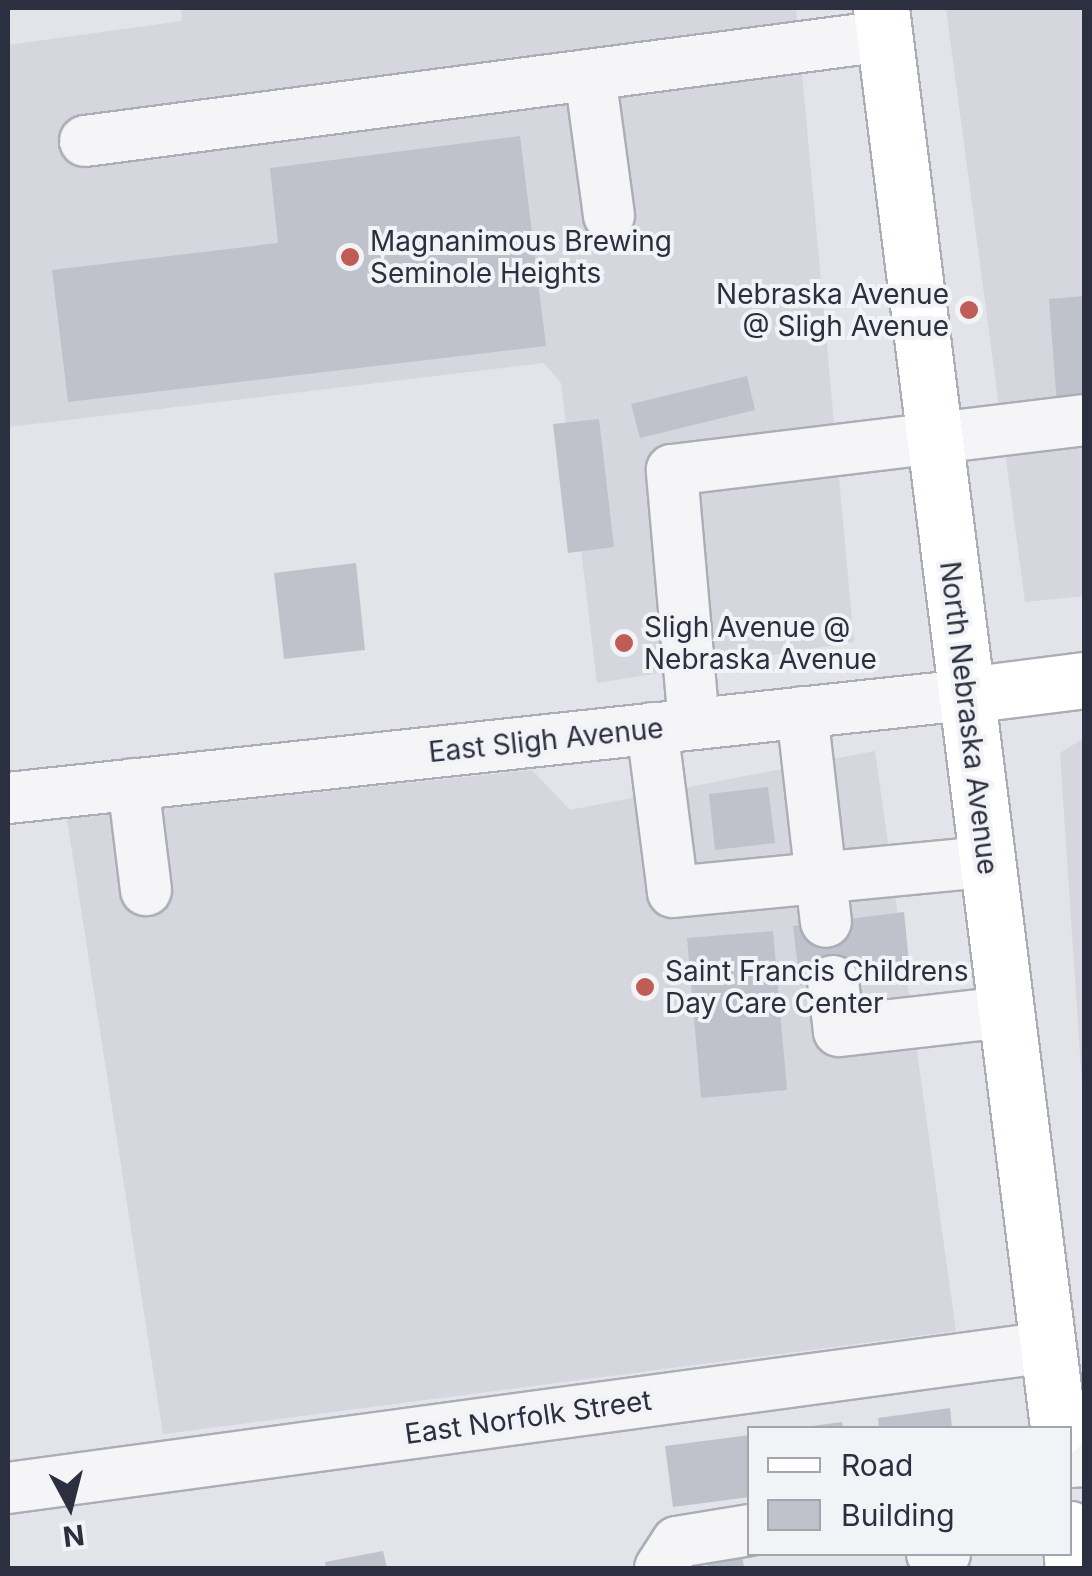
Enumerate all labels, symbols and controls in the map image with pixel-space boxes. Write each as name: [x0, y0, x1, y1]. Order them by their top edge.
place label: Magnanimous Brewing Seminole Heights: [370, 224, 672, 290]
marker: Magnanimous Brewing Seminole Heights: [339, 246, 361, 268]
place label: Nebraska Avenue @ Sligh Avenue: [716, 277, 949, 343]
marker: Nebraska Avenue @ Sligh Avenue: [958, 299, 980, 321]
street label: North Nebraska Avenue: [933, 559, 1005, 877]
place label: Sligh Avenue @ Nebraska Avenue: [644, 610, 877, 676]
marker: Sligh Avenue @ Nebraska Avenue: [613, 632, 635, 654]
street label: East Sligh Avenue: [427, 711, 665, 769]
place label: Saint Francis Childrens Day Care Center: [665, 954, 968, 1020]
marker: Saint Francis Childrens Day Care Center: [634, 976, 656, 998]
street label: East Norfolk Street: [403, 1383, 653, 1451]
legend: [747, 1426, 1072, 1556]
text: Road: [841, 1447, 913, 1483]
north arrow: [20, 1456, 120, 1556]
text: Building: [841, 1497, 955, 1533]
text: N: [61, 1518, 86, 1554]

